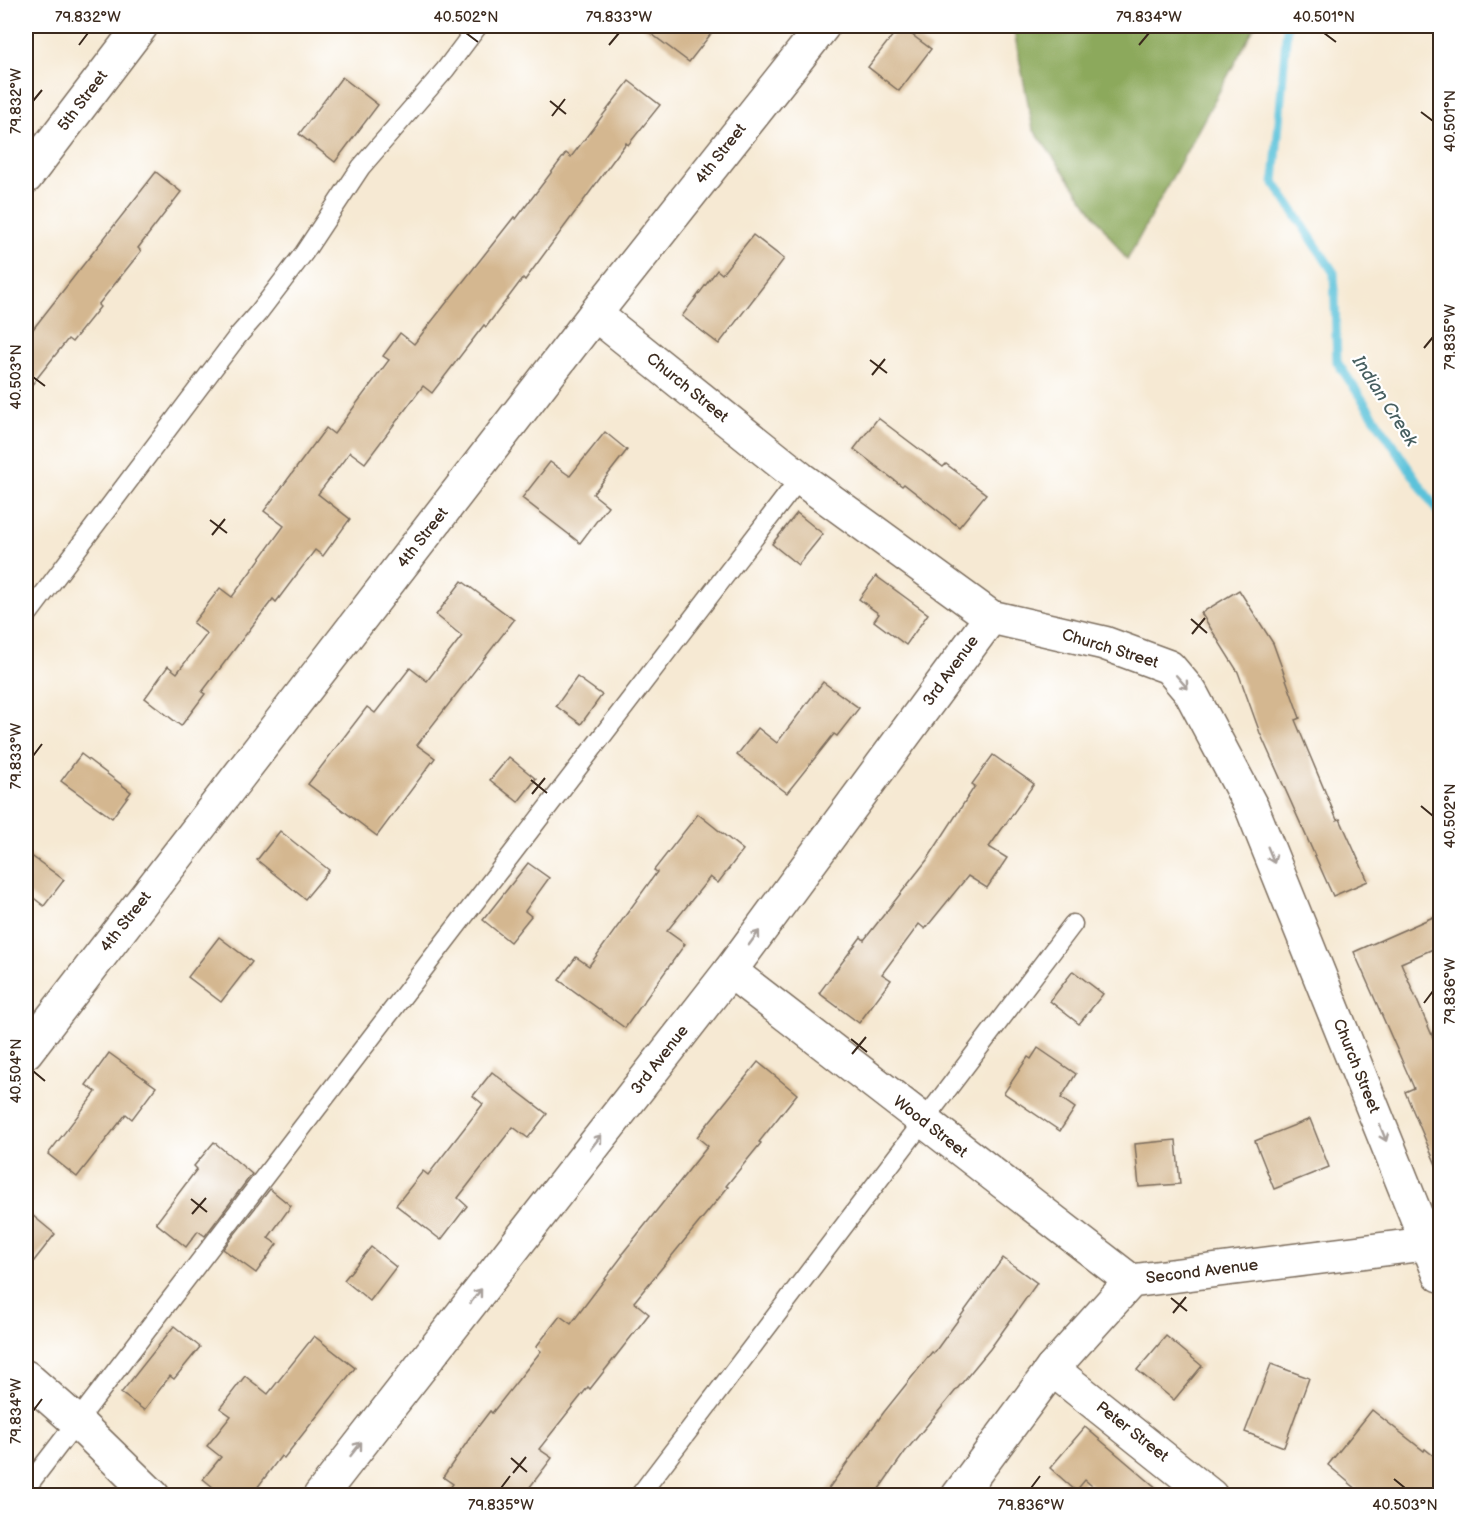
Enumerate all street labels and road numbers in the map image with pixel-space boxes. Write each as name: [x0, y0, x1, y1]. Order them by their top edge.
street label: 5th Street: [54, 67, 112, 135]
street label: 4th Street: [692, 120, 751, 188]
street label: Church Street: [642, 349, 732, 427]
street label: 4th Street: [394, 504, 453, 572]
street label: Church Street: [1059, 625, 1161, 673]
street label: 3rd Avenue: [919, 632, 983, 710]
street label: 4th Street: [97, 888, 156, 956]
street label: Church Street: [1328, 1016, 1384, 1116]
street label: 3rd Avenue: [627, 1021, 693, 1098]
street label: Wood Street: [889, 1092, 971, 1162]
street label: Second Avenue: [1145, 1256, 1260, 1288]
street label: Peter Street: [1092, 1398, 1172, 1466]

